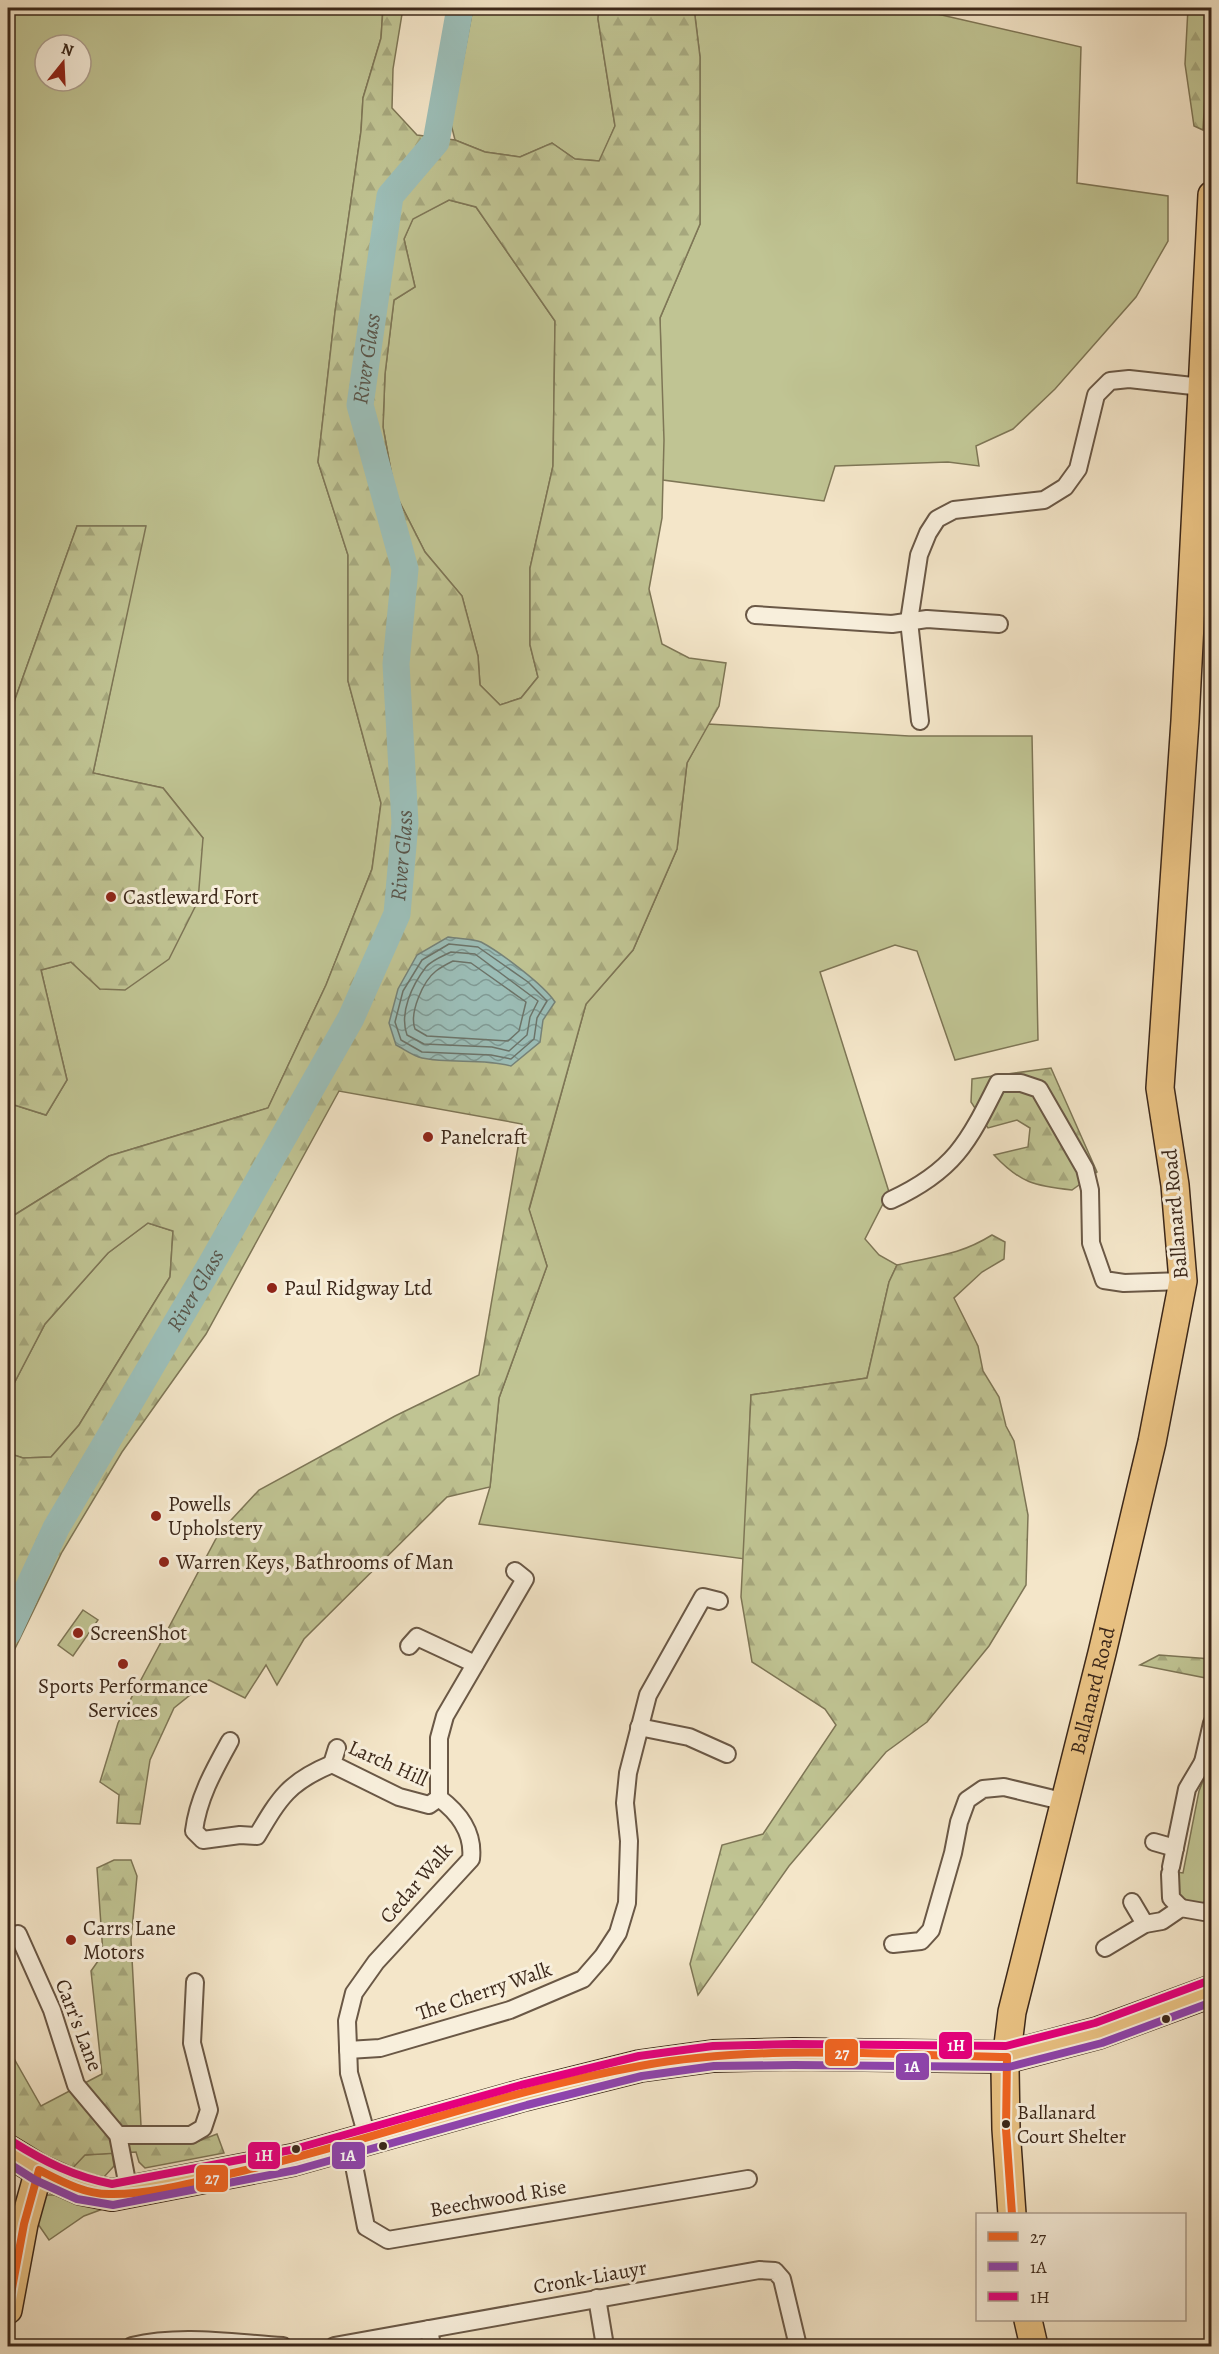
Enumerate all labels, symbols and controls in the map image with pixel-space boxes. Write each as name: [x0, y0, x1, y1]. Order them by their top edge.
north arrow: [33, 33, 93, 93]
text: N: [58, 37, 77, 62]
water label: River Glass: [345, 311, 388, 406]
water label: River Glass: [383, 809, 420, 902]
place label: Castleward Fort: [123, 883, 259, 911]
marker: Castleward Fort: [104, 890, 118, 904]
place label: Panelcraft: [440, 1123, 527, 1151]
marker: Panelcraft: [421, 1130, 435, 1144]
street label: Ballanard Road: [1155, 1147, 1195, 1280]
water label: River Glass: [160, 1243, 232, 1337]
place label: Paul Ridgway Ltd: [284, 1274, 433, 1302]
marker: Paul Ridgway Ltd: [265, 1281, 279, 1295]
place label: Powells Upholstery: [168, 1490, 263, 1542]
marker: Powells Upholstery: [149, 1509, 163, 1523]
place label: Warren Keys, Bathrooms of Man: [175, 1548, 454, 1576]
marker: Warren Keys, Bathrooms of Man: [157, 1555, 171, 1569]
place label: ScreenShot: [90, 1619, 187, 1647]
street label: Ballanard Road: [1063, 1623, 1122, 1757]
marker: ScreenShot: [71, 1626, 85, 1640]
marker: Sports Performance Services: [116, 1657, 130, 1671]
place label: Sports Performance Services: [38, 1672, 208, 1724]
street label: Larch Hill: [344, 1733, 432, 1793]
street label: Cedar Walk: [373, 1836, 459, 1929]
place label: Carrs Lane Motors: [83, 1914, 176, 1966]
marker: Carrs Lane Motors: [64, 1933, 78, 1947]
street label: The Cherry Walk: [413, 1955, 556, 2027]
street label: Carr's Lane: [49, 1975, 109, 2075]
unlabelled marker: [1160, 2013, 1172, 2025]
line badge: 1H: [938, 2031, 973, 2060]
text: 1H: [947, 2035, 965, 2057]
line badge: 27: [824, 2038, 859, 2067]
text: 27: [835, 2043, 849, 2065]
line badge: 1A: [895, 2052, 930, 2081]
text: 1A: [904, 2056, 921, 2078]
place label: Ballanard Court Shelter: [1017, 2099, 1127, 2150]
marker: Ballanard Court Shelter: [1000, 2118, 1012, 2130]
unlabelled marker: [377, 2140, 389, 2152]
line badge: 1H: [247, 2141, 281, 2170]
line badge: 1A: [331, 2141, 366, 2170]
unlabelled marker: [290, 2143, 302, 2155]
text: 1H: [255, 2145, 273, 2167]
text: 1A: [340, 2145, 357, 2167]
line badge: 27: [195, 2164, 229, 2193]
text: 27: [205, 2168, 219, 2190]
street label: Beechwood Rise: [428, 2172, 568, 2224]
legend: [976, 2213, 1186, 2321]
text: 27: [1030, 2225, 1047, 2249]
street label: Cronk-Liauyr: [531, 2253, 649, 2301]
text: 1A: [1030, 2255, 1047, 2279]
text: 1H: [1030, 2285, 1050, 2309]

